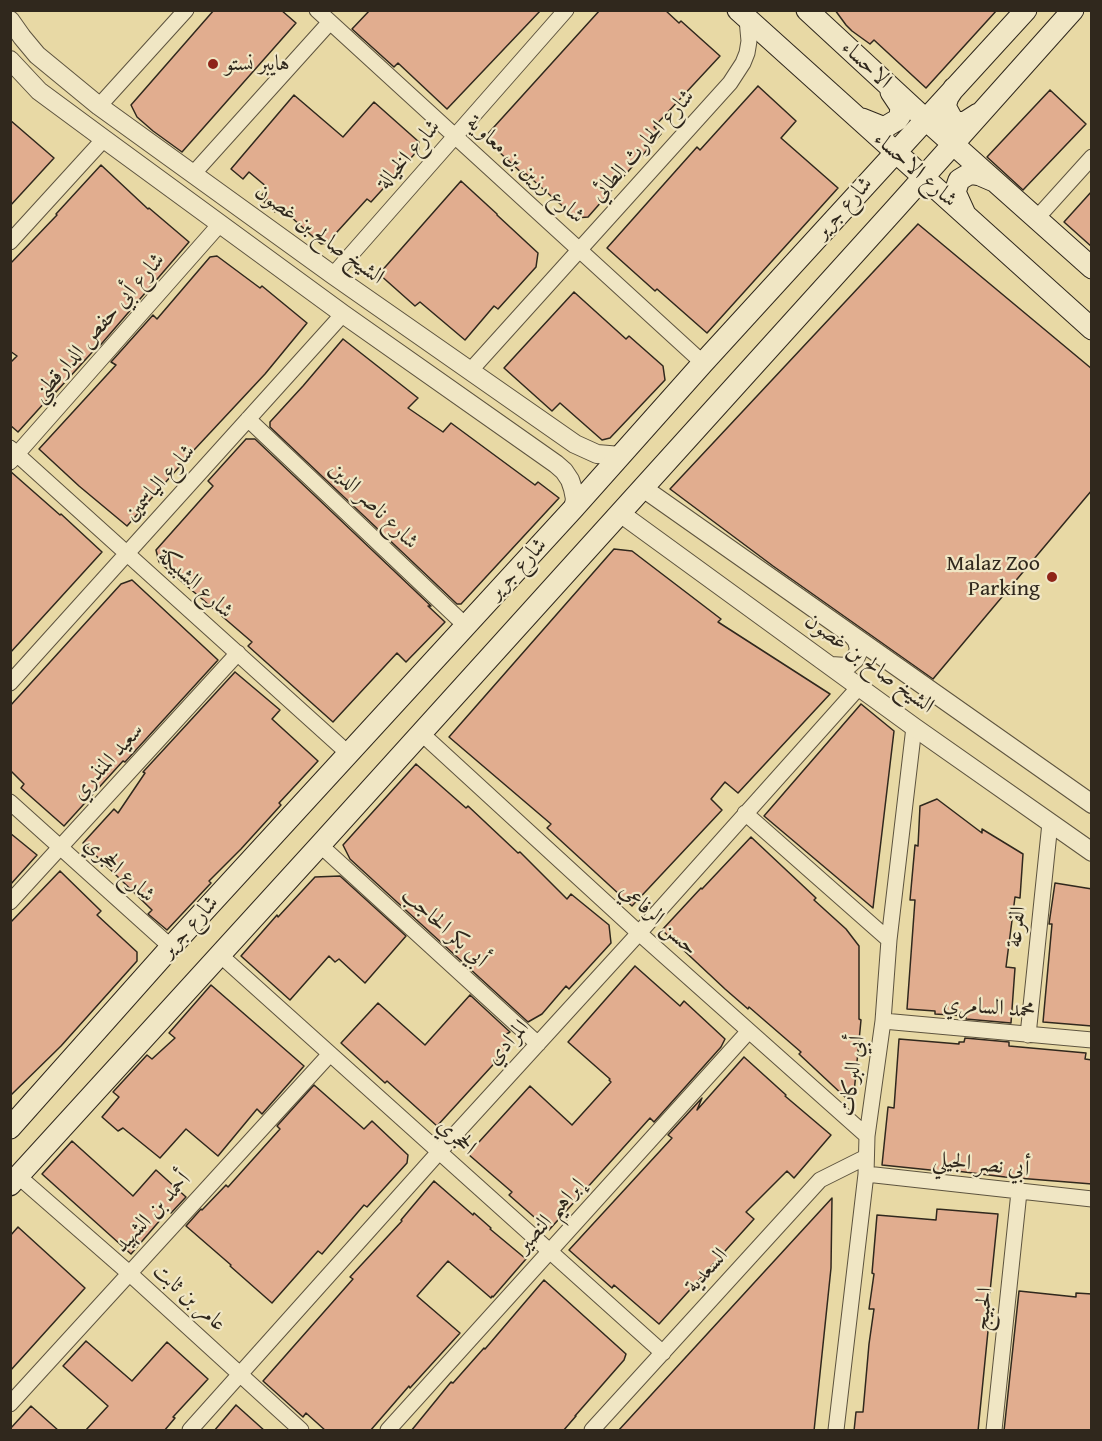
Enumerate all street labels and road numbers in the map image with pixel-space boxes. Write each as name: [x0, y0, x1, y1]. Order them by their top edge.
street label: الاحساء: [835, 35, 897, 95]
street label: شارع الحارث الطائي: [585, 84, 701, 208]
street label: شارع رزين بن معاوية: [461, 110, 589, 230]
street label: شارع الخيالة: [371, 115, 447, 195]
street label: شارع الاحساء: [868, 126, 962, 214]
street label: شارع جرير: [809, 171, 879, 245]
street label: الشيخ صالح بن غصون: [249, 179, 389, 291]
street label: شارع أبي حفص الدارقطني: [27, 248, 171, 408]
street label: شارع الياسمين: [119, 439, 201, 527]
street label: شارع ناصر الدين: [322, 457, 424, 555]
street label: شارع جرير: [483, 533, 553, 605]
street label: شارع الشبيكة: [152, 543, 238, 625]
street label: الشيخ صالح بن غصون: [799, 608, 939, 720]
street label: سعيد المنذري: [66, 718, 150, 806]
street label: شارع الحجري: [78, 831, 160, 909]
street label: حسن الرفاعي: [613, 878, 703, 962]
street label: أبي بكر الحاجب: [395, 882, 493, 974]
street label: شارع جرير: [155, 890, 225, 964]
street label: الفرعة: [1002, 905, 1032, 949]
street label: محمد السامري: [942, 991, 1036, 1025]
street label: المرادي: [481, 1015, 535, 1071]
street label: أبي البركات: [834, 1034, 872, 1118]
street label: الحجري: [431, 1113, 481, 1161]
street label: أبي نصر الجيلي: [931, 1147, 1031, 1183]
street label: أحمد بن الشهيد: [109, 1167, 197, 1259]
street label: إبراهيم النصير: [511, 1173, 591, 1259]
street label: السعدية: [680, 1243, 734, 1299]
street label: عامر بن ثابت: [147, 1258, 231, 1338]
street label: الحبيج: [969, 1286, 999, 1332]

